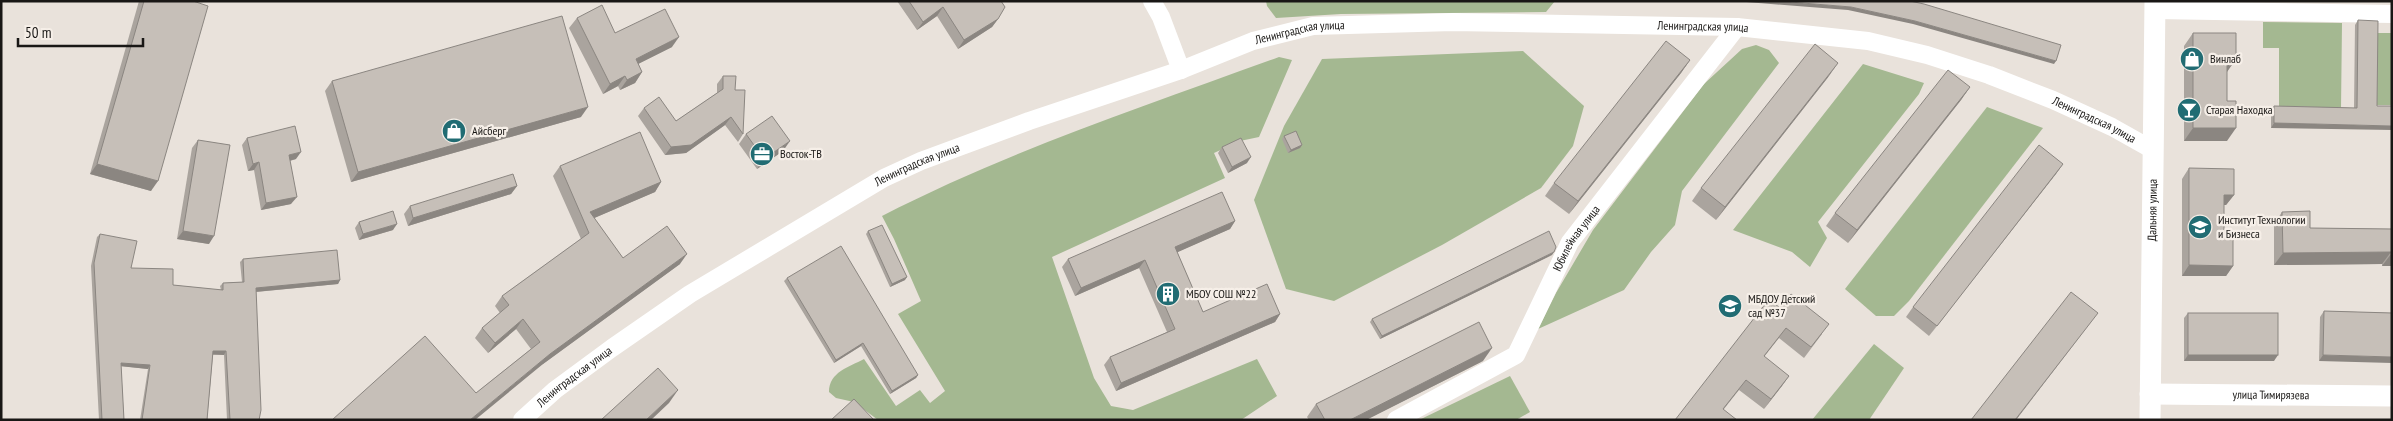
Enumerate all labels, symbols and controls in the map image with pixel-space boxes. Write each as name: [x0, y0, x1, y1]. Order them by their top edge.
scale bar: [18, 15, 142, 47]
street label: Ленинградская улица: [1252, 17, 1345, 47]
street label: Ленинградская улица: [1656, 18, 1749, 35]
text: 50 m: [25, 23, 51, 42]
shop icon: Винлаб: [2179, 46, 2205, 72]
place label: Винлаб: [2210, 51, 2241, 66]
street label: Ленинградская улица: [2049, 92, 2139, 146]
bar icon: Старая Находка: [2176, 97, 2202, 123]
place label: Старая Находка: [2206, 102, 2273, 117]
shop icon: Айсберг: [441, 118, 467, 144]
place label: Айсберг: [472, 123, 507, 138]
street label: Ленинградская улица: [871, 139, 962, 190]
office icon: Восток-ТВ: [749, 141, 775, 167]
place label: Восток-ТВ: [780, 146, 822, 161]
street label: Дальняя улица: [2144, 179, 2160, 241]
street label: Юбилейная улица: [1549, 202, 1603, 274]
place label: Институт Технологии и Бизнеса: [2218, 212, 2306, 241]
school or university icon: Институт Технологии и Бизнеса: [2187, 214, 2213, 240]
building icon: МБОУ СОШ №22: [1155, 281, 1181, 307]
place label: МБОУ СОШ №22: [1186, 286, 1256, 301]
place label: МБДОУ Детский сад №37: [1748, 291, 1815, 320]
school or university icon: МБДОУ Детский сад №37: [1717, 293, 1743, 319]
street label: Ленинградская улица: [532, 343, 615, 411]
street label: улица Тимирязева: [2233, 387, 2310, 402]

